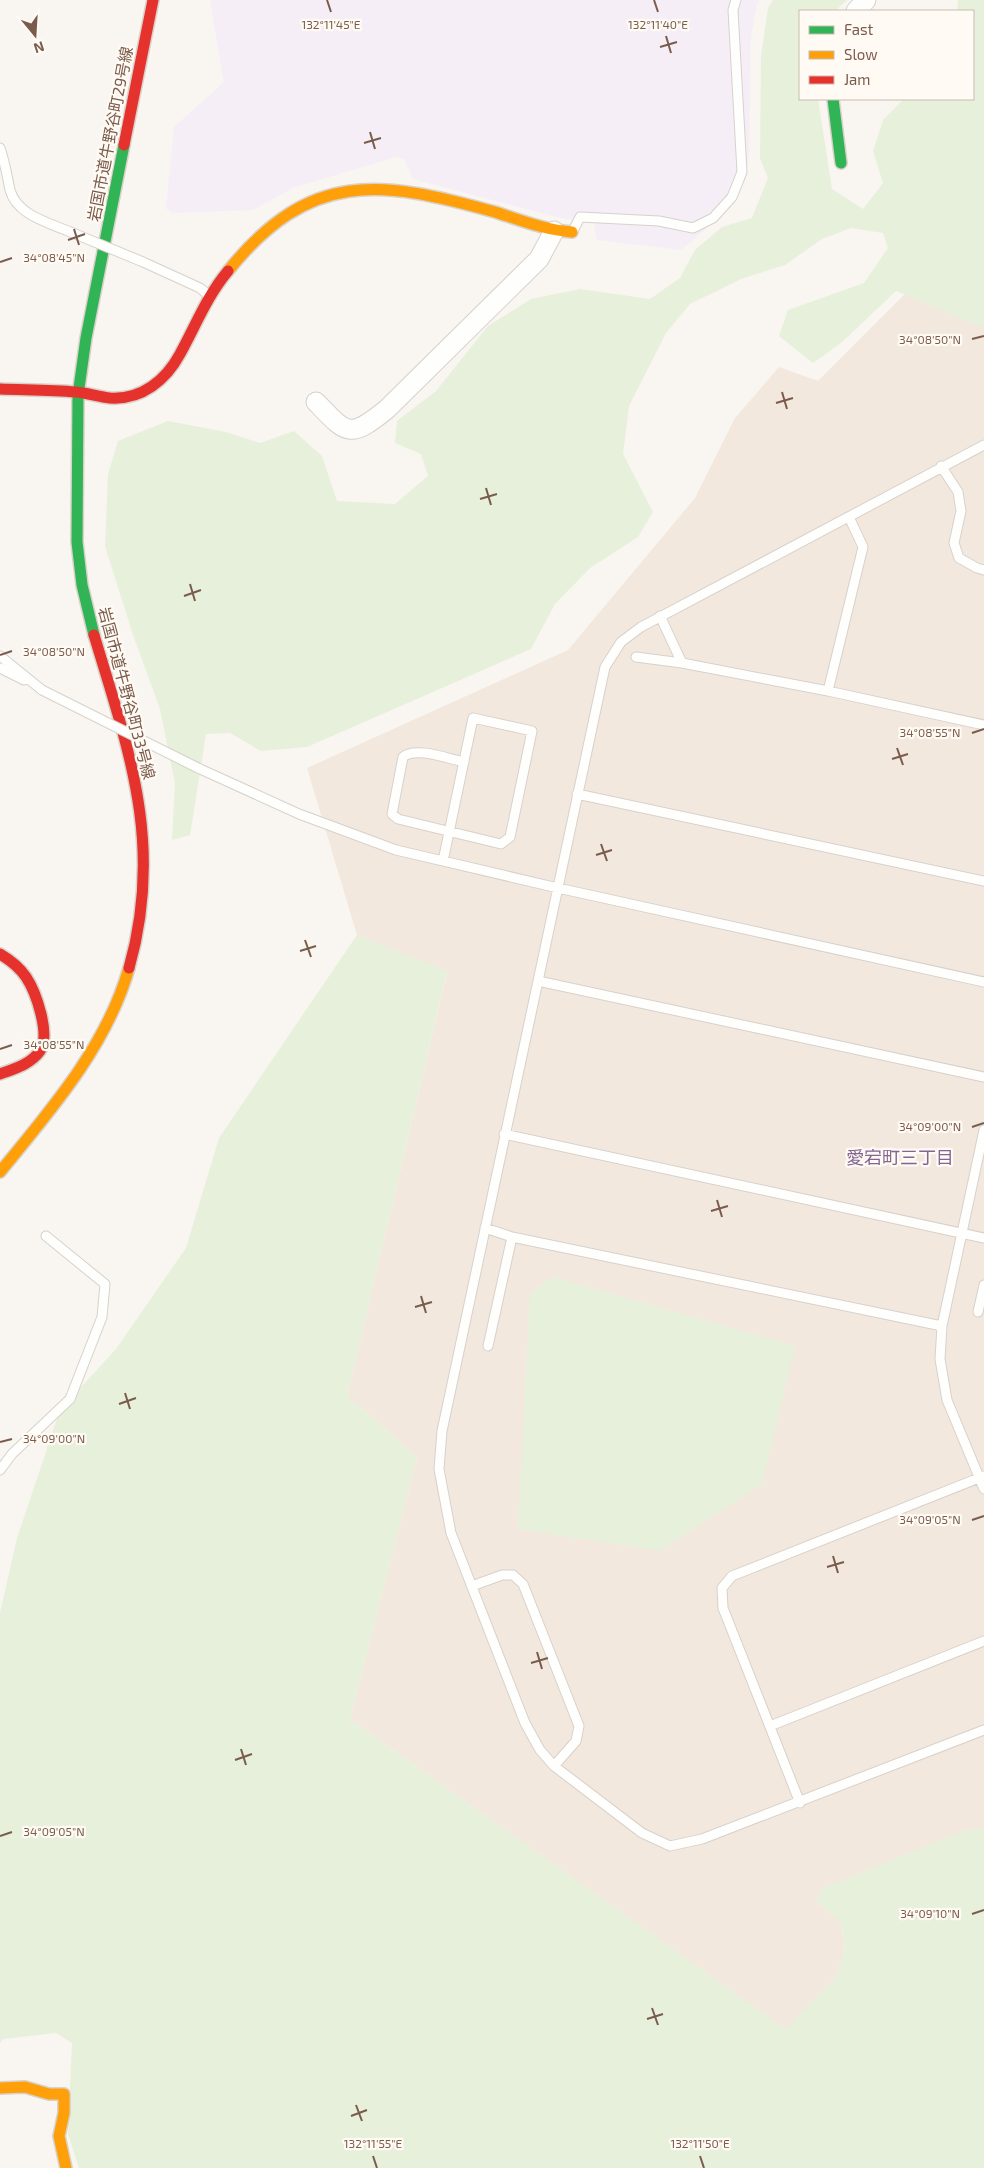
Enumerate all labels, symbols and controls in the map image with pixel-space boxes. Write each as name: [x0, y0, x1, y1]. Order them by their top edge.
north arrow: [10, 10, 60, 60]
legend: [799, 10, 974, 100]
text: 132°11'45"E: [301, 17, 361, 31]
text: 132°11'40"E: [628, 17, 688, 31]
text: Fast: [844, 20, 874, 38]
text: N: [32, 38, 47, 57]
street label: 岩国市道牛野谷町29号線: [83, 45, 136, 223]
text: Slow: [844, 45, 878, 63]
text: Jam: [844, 70, 870, 88]
text: 34°08'45"N: [23, 250, 85, 264]
text: 34°08'50"N: [899, 332, 961, 346]
street label: 岩国市道牛野谷町33号線: [95, 605, 160, 781]
text: 34°08'50"N: [23, 644, 85, 658]
text: 34°08'55"N: [900, 725, 961, 739]
text: 34°08'55"N: [24, 1037, 85, 1051]
text: 34°09'00"N: [899, 1119, 961, 1133]
district label: 愛宕町三丁目: [846, 1146, 954, 1168]
text: 34°09'00"N: [23, 1431, 85, 1445]
text: 34°09'05"N: [899, 1512, 961, 1526]
text: 34°09'05"N: [23, 1824, 85, 1838]
text: 34°09'10"N: [900, 1906, 960, 1920]
text: 132°11'55"E: [344, 2136, 402, 2150]
text: 132°11'50"E: [670, 2136, 730, 2150]

